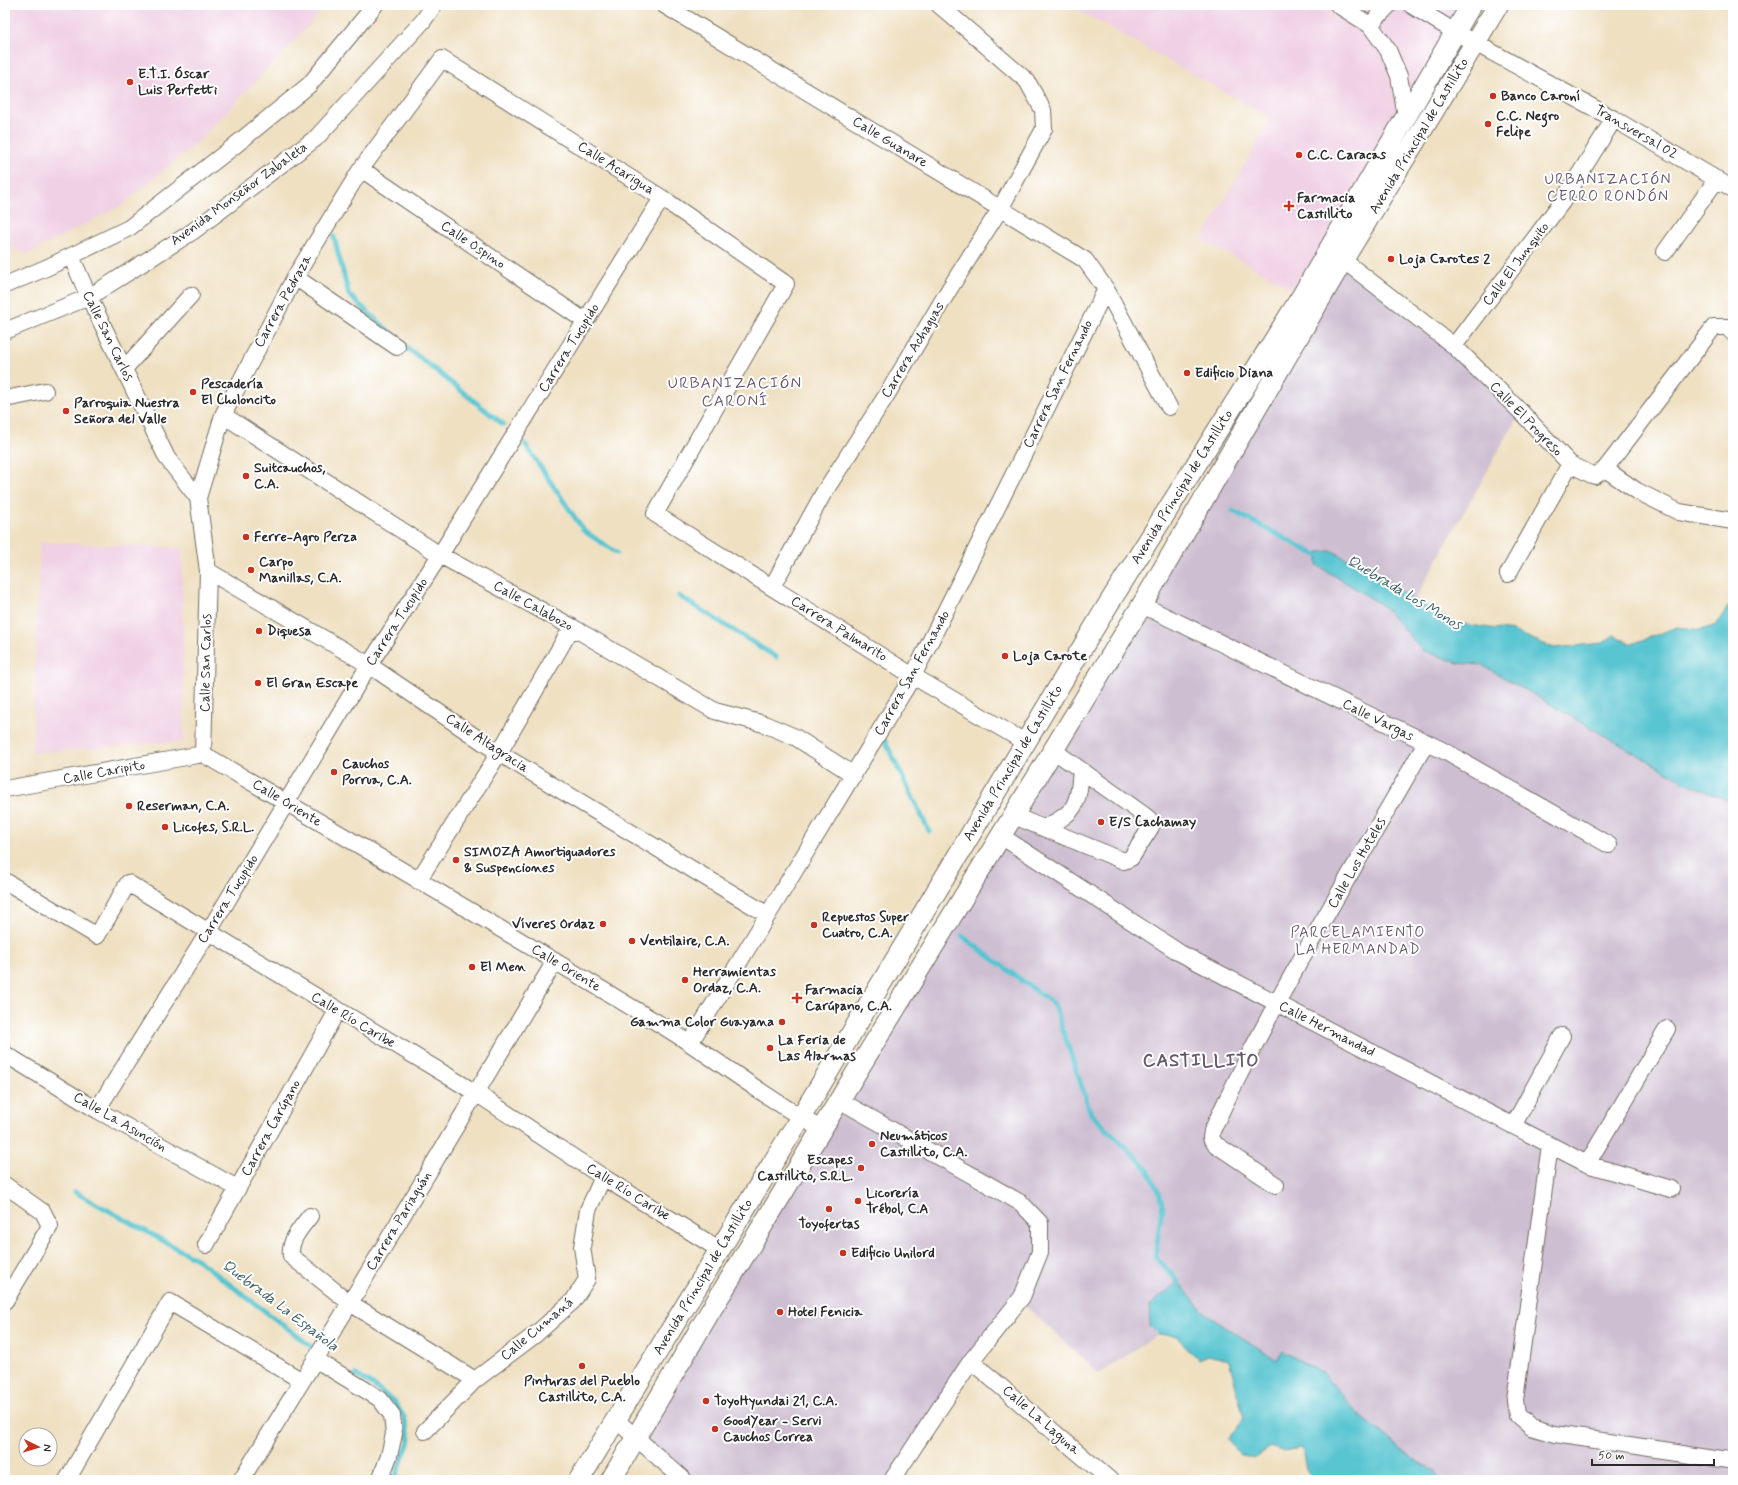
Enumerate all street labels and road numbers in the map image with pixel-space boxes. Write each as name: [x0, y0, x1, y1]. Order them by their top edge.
street label: Avenida Principal de Castillito: [1365, 55, 1473, 217]
street label: Transversal 02: [1591, 101, 1681, 163]
street label: Calle Guanare: [849, 112, 931, 172]
street label: Calle Acarigua: [574, 137, 658, 200]
street label: Avenida Monseñor Zabaleta: [167, 138, 311, 250]
street label: Calle Ospino: [437, 217, 509, 273]
street label: Calle El Junquito: [1479, 219, 1553, 309]
street label: Carrera Pedraza: [250, 251, 316, 351]
street label: Calle San Carlos: [78, 288, 138, 385]
street label: Carrera Achaguas: [877, 299, 949, 401]
street label: Carrera Tucupido: [534, 300, 604, 396]
street label: Carrera San Fernando: [1019, 317, 1097, 451]
street label: Calle El Progreso: [1486, 378, 1567, 461]
street label: Avenida Principal de Castillito: [1127, 406, 1237, 568]
street label: Carrera Tucupido: [362, 574, 432, 669]
street label: Calle Calabozo: [490, 577, 576, 635]
street label: Carrera Palmarito: [787, 592, 891, 666]
street label: Carrera San Fernando: [870, 607, 954, 739]
street label: Calle San Carlos: [196, 613, 216, 712]
street label: Avenida Principal de Castillito: [959, 682, 1067, 844]
street label: Calle Vargas: [1339, 695, 1417, 746]
street label: Calle Altagracia: [441, 709, 532, 777]
street label: Calle Caripito: [62, 756, 146, 788]
street label: Calle Oriente: [249, 775, 325, 831]
street label: Calle Los Hoteles: [1324, 814, 1391, 912]
street label: Carrera Tucupido: [193, 851, 263, 947]
street label: Calle Oriente: [528, 940, 604, 996]
street label: Calle Río Caribe: [308, 988, 399, 1052]
street label: Calle Hermandad: [1276, 997, 1378, 1061]
street label: Carrera Carúpano: [237, 1076, 305, 1179]
street label: Calle La Asunción: [70, 1088, 170, 1156]
street label: Calle Río Caribe: [583, 1159, 673, 1225]
street label: Carrera Pariaguán: [362, 1168, 436, 1274]
street label: Avenida Principal de Castillito: [649, 1196, 757, 1358]
street label: Calle Cumaná: [497, 1293, 577, 1365]
street label: Calle La Laguna: [998, 1381, 1084, 1460]

